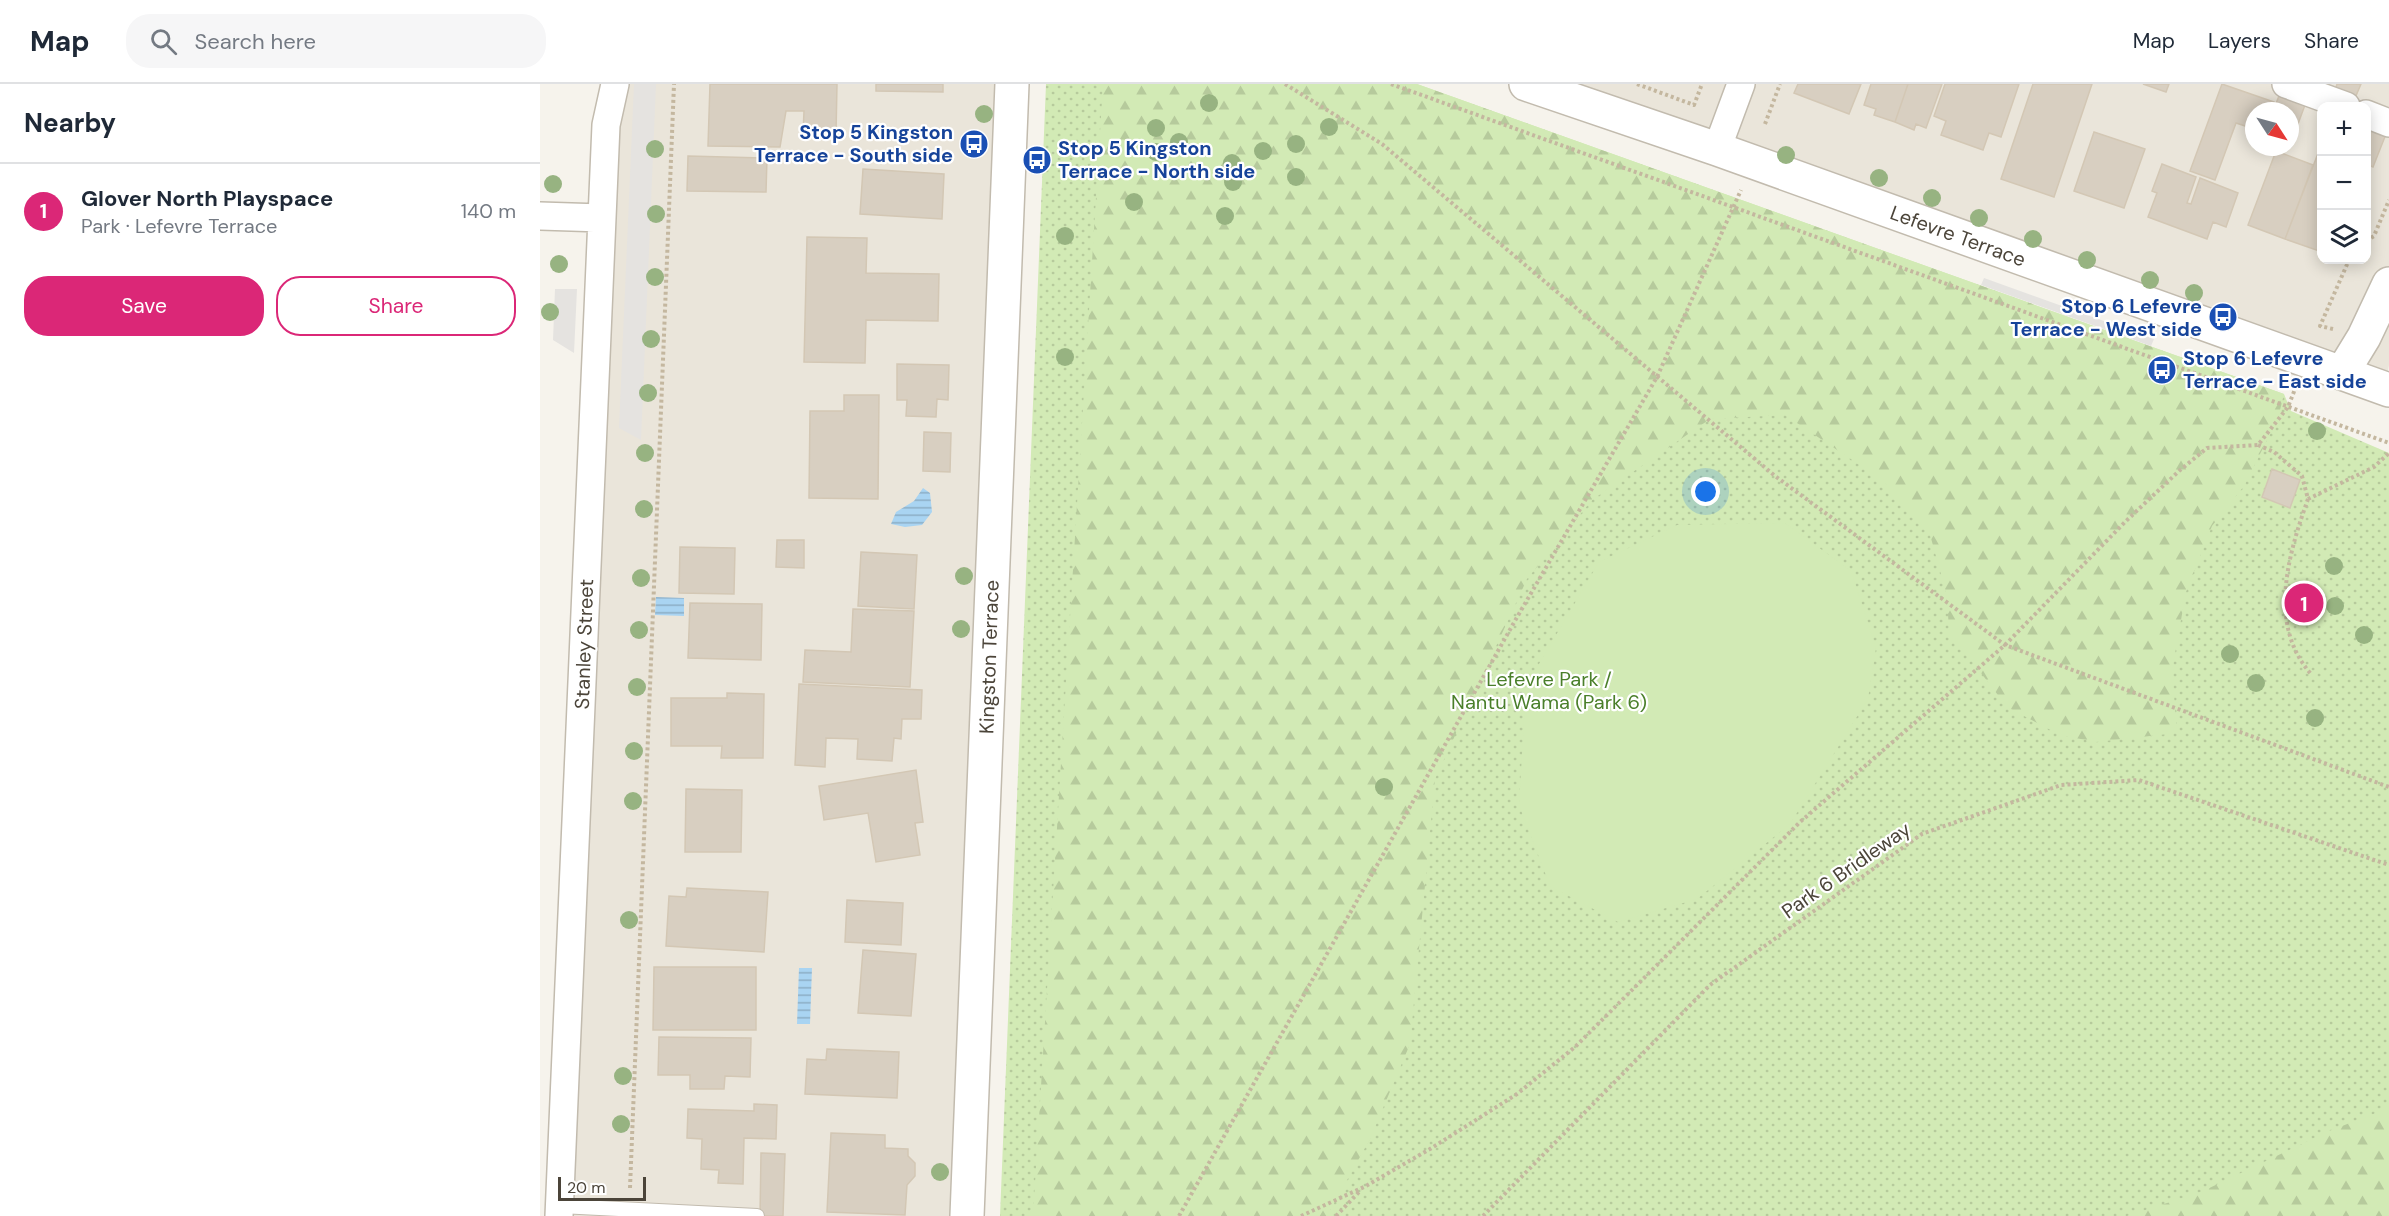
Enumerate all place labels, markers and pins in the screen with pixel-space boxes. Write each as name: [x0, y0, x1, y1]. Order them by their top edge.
place label: Stop 5 Kingston Terrace - South side: [754, 119, 953, 168]
bus stop icon: Stop 5 Kingston Terrace - South side: [958, 128, 990, 160]
place label: Stop 5 Kingston Terrace - North side: [1058, 135, 1255, 184]
bus stop icon: Stop 5 Kingston Terrace - North side: [1021, 144, 1053, 176]
place label: Stop 6 Lefevre Terrace - West side: [2010, 293, 2202, 342]
bus stop icon: Stop 6 Lefevre Terrace - West side: [2207, 301, 2239, 333]
place label: Stop 6 Lefevre Terrace - East side: [2183, 345, 2367, 394]
bus stop icon: Stop 6 Lefevre Terrace - East side: [2146, 354, 2178, 386]
pin: 1: [2284, 580, 2324, 626]

